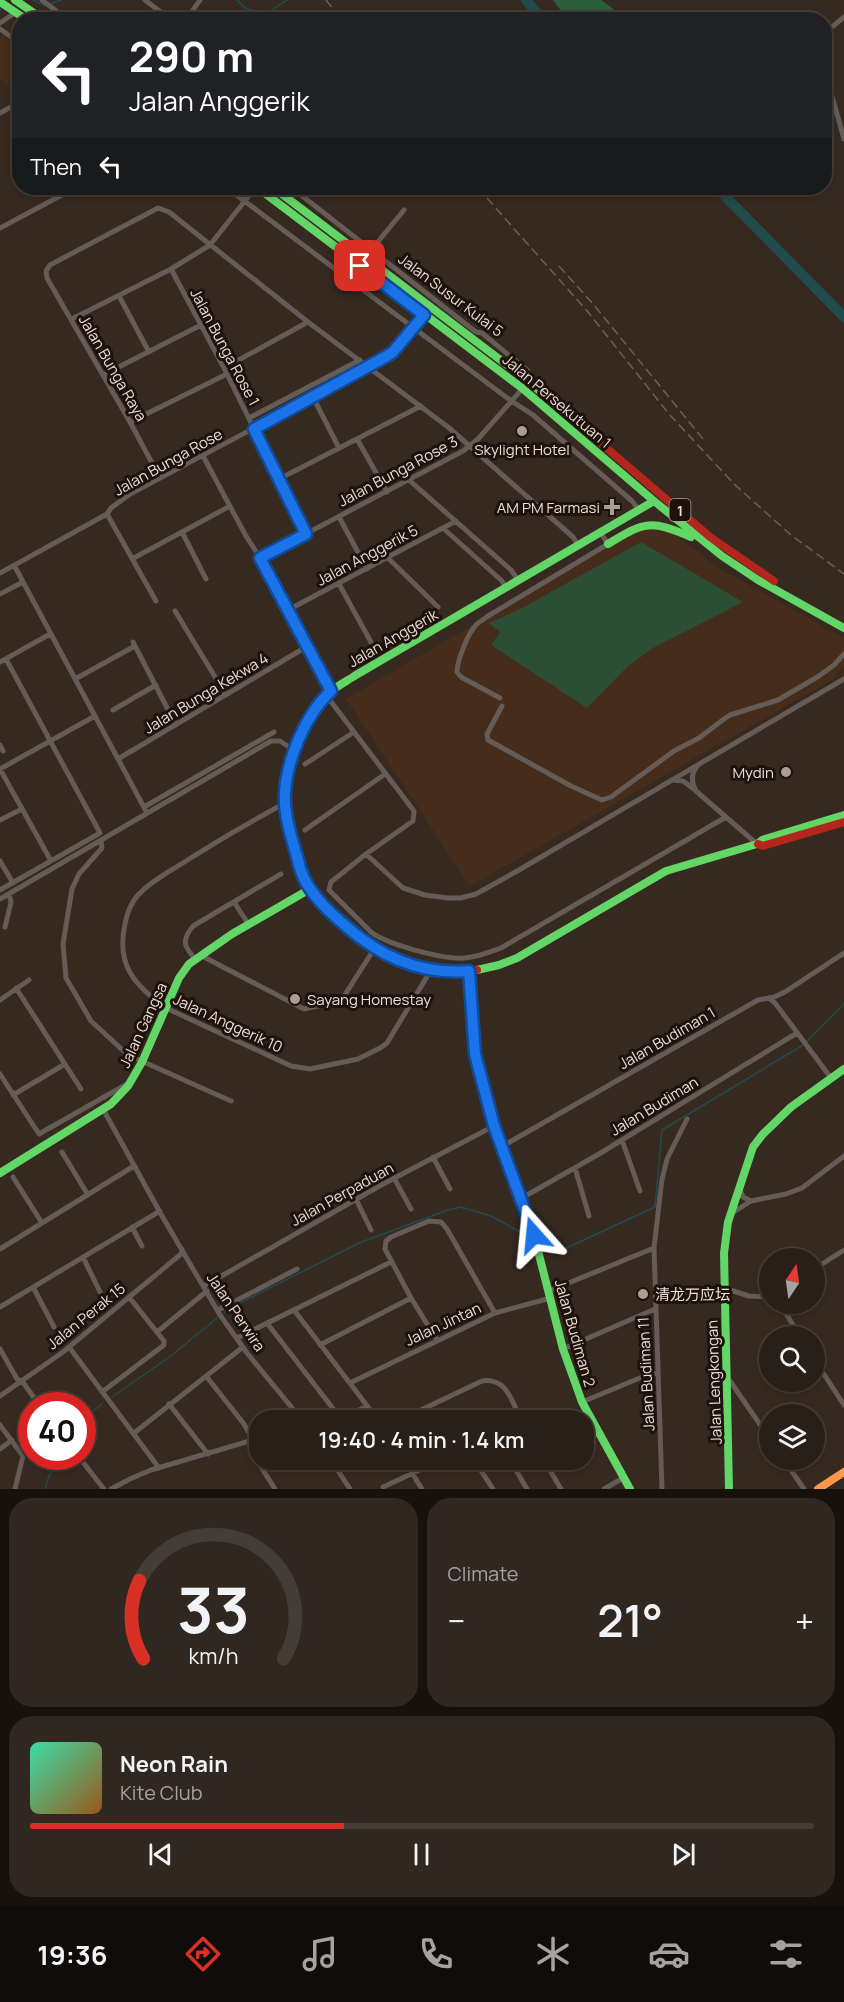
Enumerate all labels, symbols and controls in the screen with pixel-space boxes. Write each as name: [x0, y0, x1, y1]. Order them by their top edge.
text: 290 m: [129, 27, 254, 85]
icon: left: [30, 36, 108, 114]
text: Jalan Anggerik: [129, 82, 310, 119]
icon: left: [94, 150, 127, 183]
text: Then: [30, 152, 82, 182]
pin: [334, 240, 385, 291]
street label: Jalan Susur Kulai 5: [394, 248, 508, 342]
icon: arrive: [343, 249, 376, 282]
street label: Jalan Bunga Rose 1: [185, 285, 265, 409]
street label: Jalan Bunga Raya: [74, 311, 152, 425]
street label: Jalan Persekutuan 1: [498, 349, 616, 453]
street label: Jalan Bunga Rose: [110, 423, 226, 501]
marker: Skylight Hotel: [515, 424, 529, 438]
street label: Jalan Bunga Rose 3: [335, 431, 461, 511]
place label: Skylight Hotel: [474, 439, 570, 460]
place label: AM PM Farmasi: [497, 497, 600, 518]
road number: 1: [670, 499, 690, 521]
marker: AM PM Farmasi: [605, 500, 619, 514]
street label: Jalan Anggerik 5: [313, 519, 421, 591]
street label: Jalan Anggerik: [344, 604, 442, 672]
street label: Jalan Bunga Kekwa 4: [140, 647, 272, 739]
place label: Mydin: [732, 762, 774, 783]
marker: Mydin: [779, 765, 793, 779]
street label: Jalan Gangsa: [114, 979, 172, 1071]
street label: Jalan Anggerik 10: [170, 988, 286, 1058]
place label: Sayang Homestay: [307, 989, 431, 1010]
marker: Sayang Homestay: [288, 992, 302, 1006]
street label: Jalan Budiman 1: [615, 1002, 719, 1074]
street label: Jalan Budiman: [606, 1071, 702, 1141]
street label: Jalan Perpaduan: [287, 1157, 397, 1231]
position arrow: [502, 1203, 566, 1267]
north arrow: [759, 1248, 825, 1314]
map controls: [759, 1248, 825, 1470]
street label: Jalan Perwira: [202, 1269, 270, 1355]
street label: Jalan Budiman 2: [550, 1277, 600, 1389]
street label: Jalan Perak 15: [42, 1278, 130, 1354]
place label: 清龙万应坛: [655, 1284, 730, 1305]
marker: 清龙万应坛: [636, 1287, 650, 1301]
street label: Jalan Jintan: [402, 1297, 485, 1351]
street label: Jalan Budiman 11: [633, 1316, 659, 1432]
street label: Jalan Lengkongan: [701, 1319, 727, 1444]
button: search: [759, 1326, 825, 1392]
speed limit sign: 40: [18, 1392, 96, 1470]
button: layers: [759, 1404, 825, 1470]
text: 19:40 · 4 min · 1.4 km: [318, 1425, 525, 1455]
text: Climate: [448, 1560, 519, 1587]
text: 33: [177, 1566, 250, 1652]
text: 21°: [597, 1589, 663, 1651]
text: −: [448, 1598, 465, 1643]
text: +: [795, 1598, 814, 1643]
text: km/h: [188, 1642, 238, 1671]
text: Neon Rain: [120, 1749, 228, 1779]
text: Kite Club: [120, 1779, 203, 1806]
icon: previous: [144, 1838, 177, 1871]
icon: pause: [405, 1838, 438, 1871]
icon: next: [667, 1838, 700, 1871]
icon: directions: [182, 1933, 224, 1975]
icon: music: [299, 1933, 341, 1975]
icon: phone: [415, 1933, 457, 1975]
icon: climate: [532, 1933, 574, 1975]
icon: car: [648, 1933, 690, 1975]
icon: filters: [765, 1933, 807, 1975]
text: 19:36: [37, 1936, 108, 1973]

